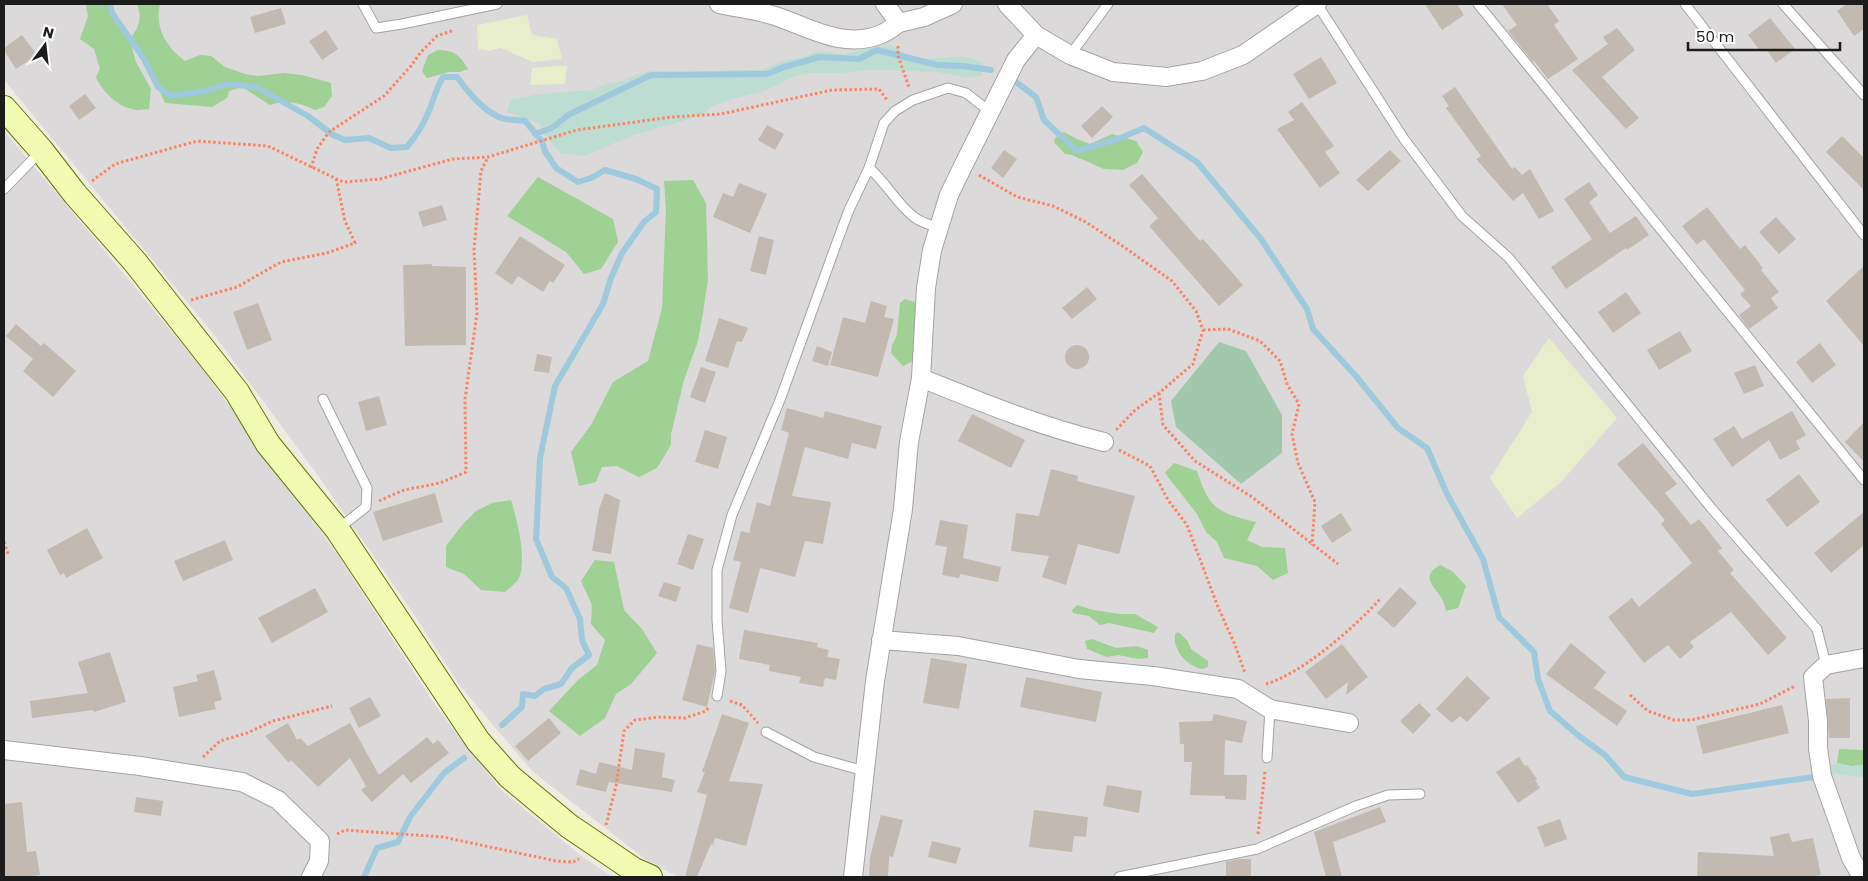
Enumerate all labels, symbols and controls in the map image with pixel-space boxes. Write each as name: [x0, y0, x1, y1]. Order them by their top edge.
north arrow: [20, 20, 70, 70]
scale bar: [1688, 20, 1840, 52]
text: N: [41, 21, 56, 43]
text: 50 m: [1696, 26, 1734, 47]

